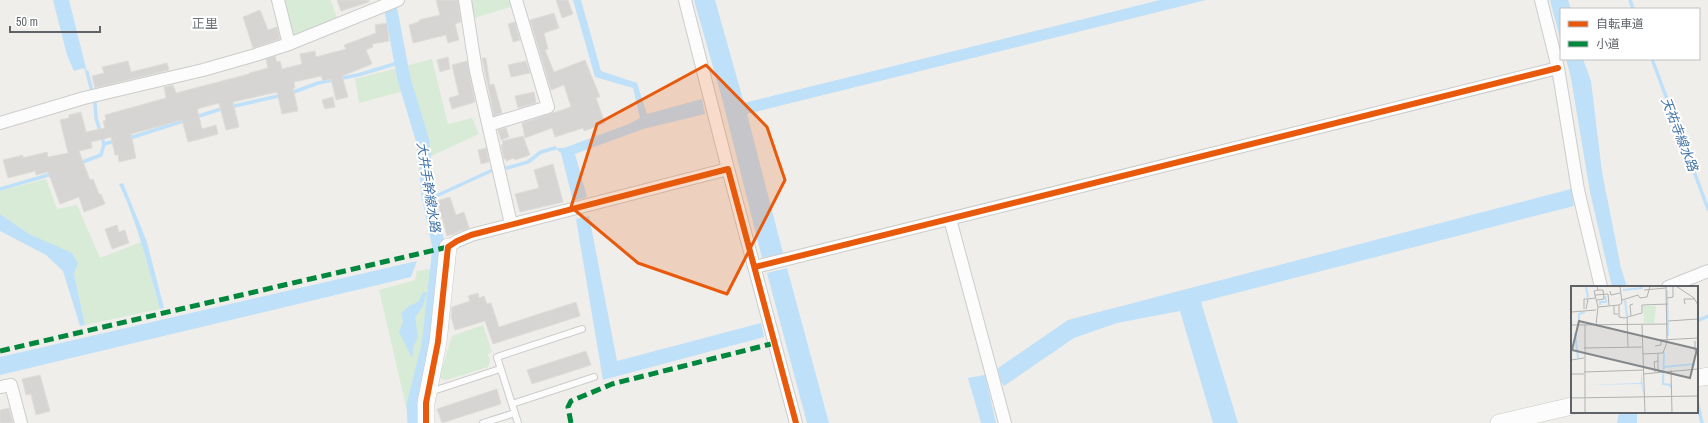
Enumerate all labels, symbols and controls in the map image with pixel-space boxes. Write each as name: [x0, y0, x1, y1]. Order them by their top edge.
scale bar: [10, 8, 100, 34]
legend: [1560, 8, 1700, 60]
text: 50 m: [16, 14, 38, 30]
district label: 正里: [192, 15, 218, 32]
text: 自転車道: [1596, 16, 1644, 32]
text: 小道: [1596, 36, 1620, 52]
water label: 天祐寺線水路: [1658, 95, 1702, 175]
water label: 大井手幹線水路: [413, 141, 444, 234]
inset map: [1571, 286, 1698, 413]

